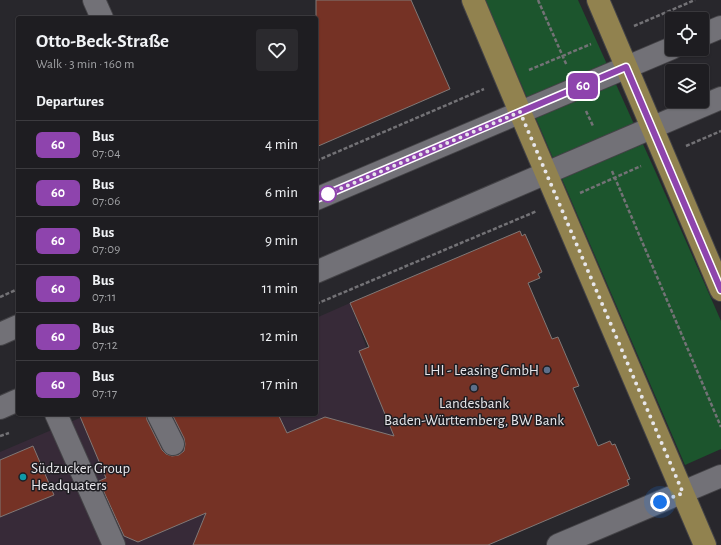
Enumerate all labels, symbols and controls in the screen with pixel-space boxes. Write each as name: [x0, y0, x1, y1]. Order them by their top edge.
map controls: [665, 12, 709, 108]
button: locate: [665, 12, 709, 56]
button: heart: [256, 29, 298, 71]
text: Otto-Beck-Straße: [36, 32, 169, 51]
text: Walk · 3 min · 160 m: [36, 58, 134, 71]
button: layers: [665, 64, 709, 108]
line badge: 60: [565, 73, 601, 99]
text: 60: [576, 79, 590, 93]
text: Departures: [36, 94, 104, 109]
text: Bus: [92, 129, 114, 144]
text: 4 min: [265, 137, 298, 152]
text: 60: [51, 138, 65, 152]
text: 07:04: [92, 147, 120, 160]
text: Bus: [92, 177, 114, 192]
text: 6 min: [265, 185, 298, 200]
unlabelled marker: [319, 185, 337, 203]
text: 60: [51, 186, 65, 200]
text: 07:06: [92, 195, 120, 208]
text: Bus: [92, 225, 114, 240]
text: 9 min: [265, 233, 298, 248]
text: 60: [51, 234, 65, 248]
text: 07:09: [92, 243, 120, 256]
text: Bus: [92, 273, 114, 288]
text: 11 min: [262, 281, 298, 296]
text: 60: [51, 282, 65, 296]
text: 07:11: [92, 291, 116, 304]
text: Bus: [92, 321, 114, 336]
text: 12 min: [260, 329, 298, 344]
text: 60: [51, 330, 65, 344]
text: 07:12: [92, 339, 118, 352]
place label: LHI - Leasing GmbH: [424, 363, 539, 378]
marker: LHI - Leasing GmbH: [542, 365, 552, 375]
text: Bus: [92, 369, 114, 384]
text: 17 min: [261, 377, 298, 392]
text: 60: [51, 378, 65, 392]
marker: Landesbank Baden-Württemberg, BW Bank: [469, 383, 479, 393]
text: 07:17: [92, 387, 117, 400]
place label: Landesbank Baden-Württemberg, BW Bank: [384, 396, 564, 428]
place label: Südzucker Group Headquaters: [31, 461, 130, 493]
marker: Südzucker Group Headquaters: [18, 472, 28, 482]
your location: [650, 492, 670, 512]

